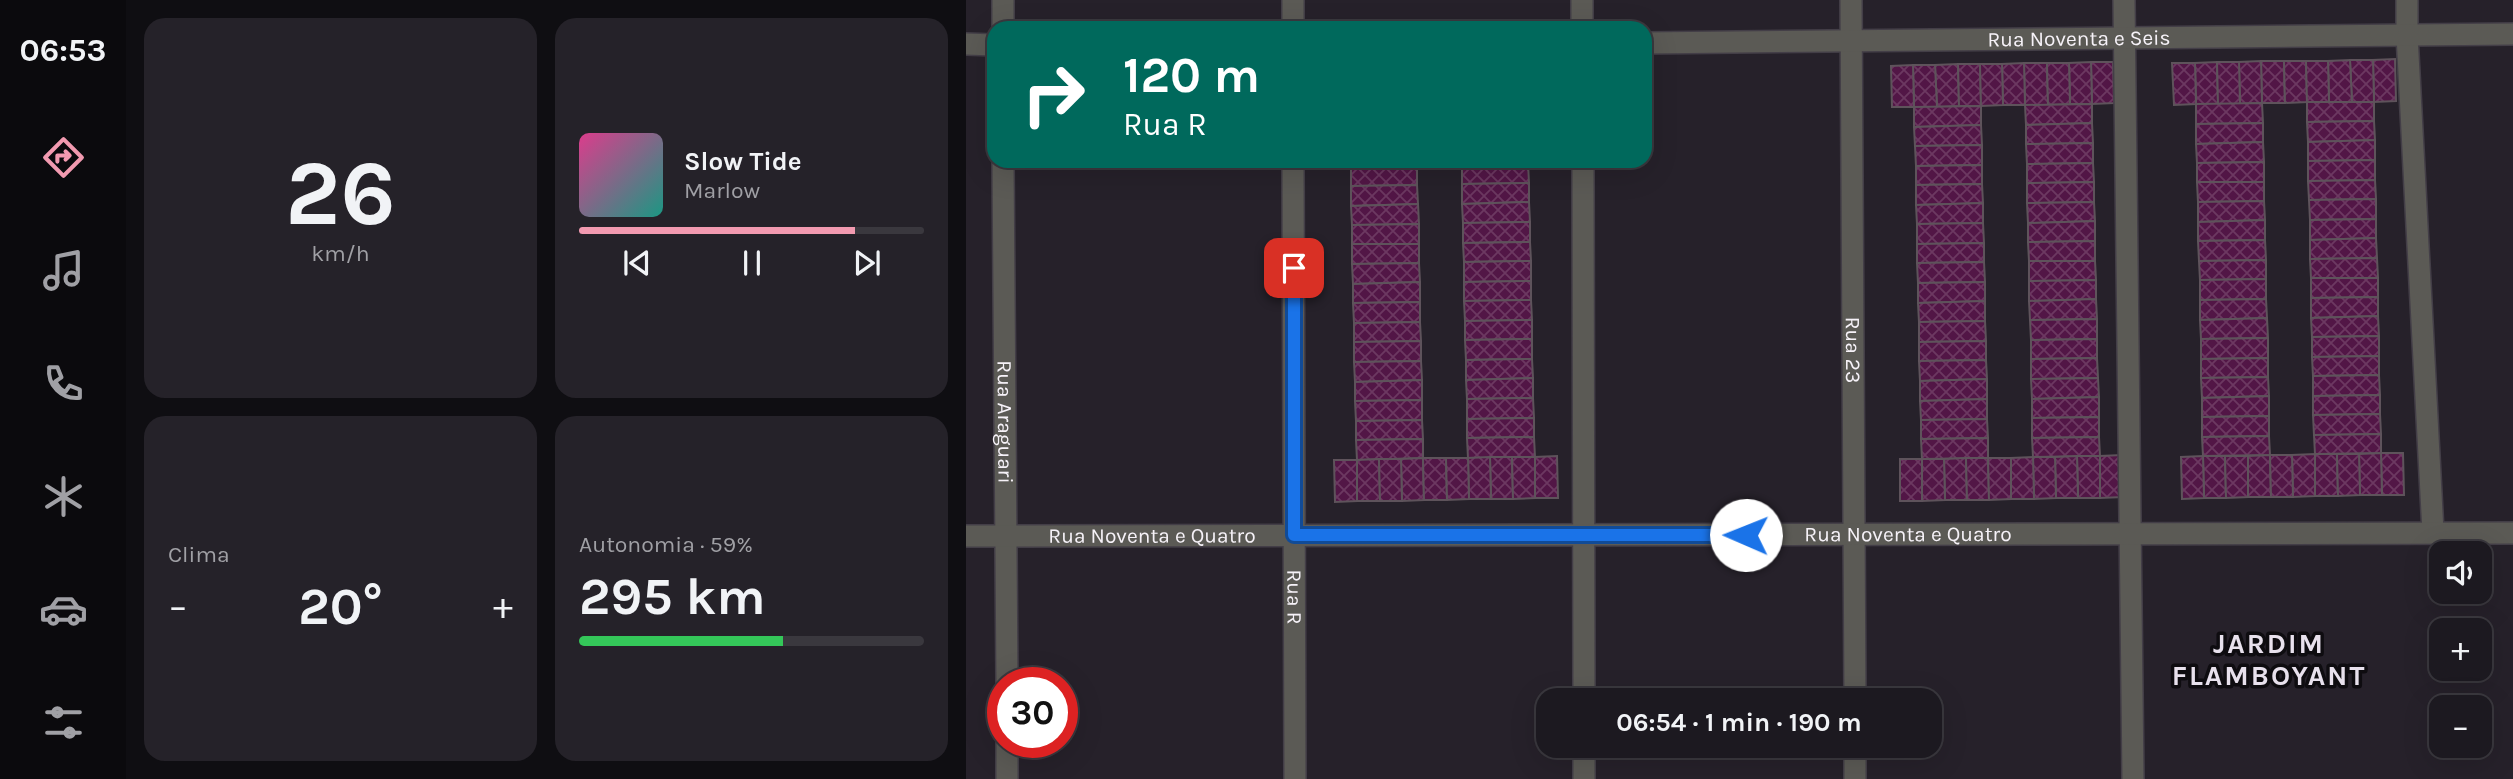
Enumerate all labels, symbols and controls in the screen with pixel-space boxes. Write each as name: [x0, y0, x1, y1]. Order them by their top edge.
street label: Rua Noventa e Seis: [1987, 26, 2171, 51]
text: 06:53: [20, 32, 106, 69]
text: 120 m: [1123, 47, 1260, 104]
icon: right: [1008, 49, 1099, 140]
text: Rua R: [1123, 106, 1207, 143]
icon: directions: [39, 133, 88, 182]
text: 26: [285, 141, 396, 247]
text: Slow Tide: [684, 146, 802, 177]
text: Marlow: [684, 177, 760, 204]
pin: [1264, 238, 1324, 298]
text: km/h: [311, 240, 370, 267]
icon: previous: [618, 244, 656, 282]
icon: pause: [733, 244, 771, 282]
icon: next: [848, 244, 886, 282]
icon: music: [39, 246, 88, 295]
icon: arrive: [1275, 249, 1313, 287]
street label: Rua 23: [1841, 317, 1865, 383]
icon: phone: [39, 359, 88, 408]
street label: Rua Araguari: [993, 360, 1017, 484]
icon: climate: [39, 472, 88, 521]
position arrow: [1709, 498, 1783, 572]
street label: Rua Noventa e Quatro: [1804, 522, 2012, 546]
street label: Rua Noventa e Quatro: [1048, 523, 1256, 548]
text: Autonomia · 59%: [579, 531, 753, 558]
text: Clima: [168, 541, 230, 568]
map controls: [2429, 541, 2492, 758]
button: sound: [2429, 541, 2492, 604]
text: 295 km: [579, 566, 766, 627]
street label: Rua R: [1282, 569, 1307, 625]
text: 20°: [298, 576, 383, 637]
text: −: [168, 584, 188, 629]
text: +: [493, 584, 513, 629]
icon: car: [39, 585, 88, 634]
button: +: [2429, 618, 2492, 681]
district label: JARDIM FLAMBOYANT: [2172, 627, 2366, 692]
speed limit sign: 30: [987, 667, 1078, 758]
button: −: [2429, 695, 2492, 758]
icon: filters: [39, 698, 88, 747]
text: 06:54 · 1 min · 190 m: [1616, 707, 1862, 738]

